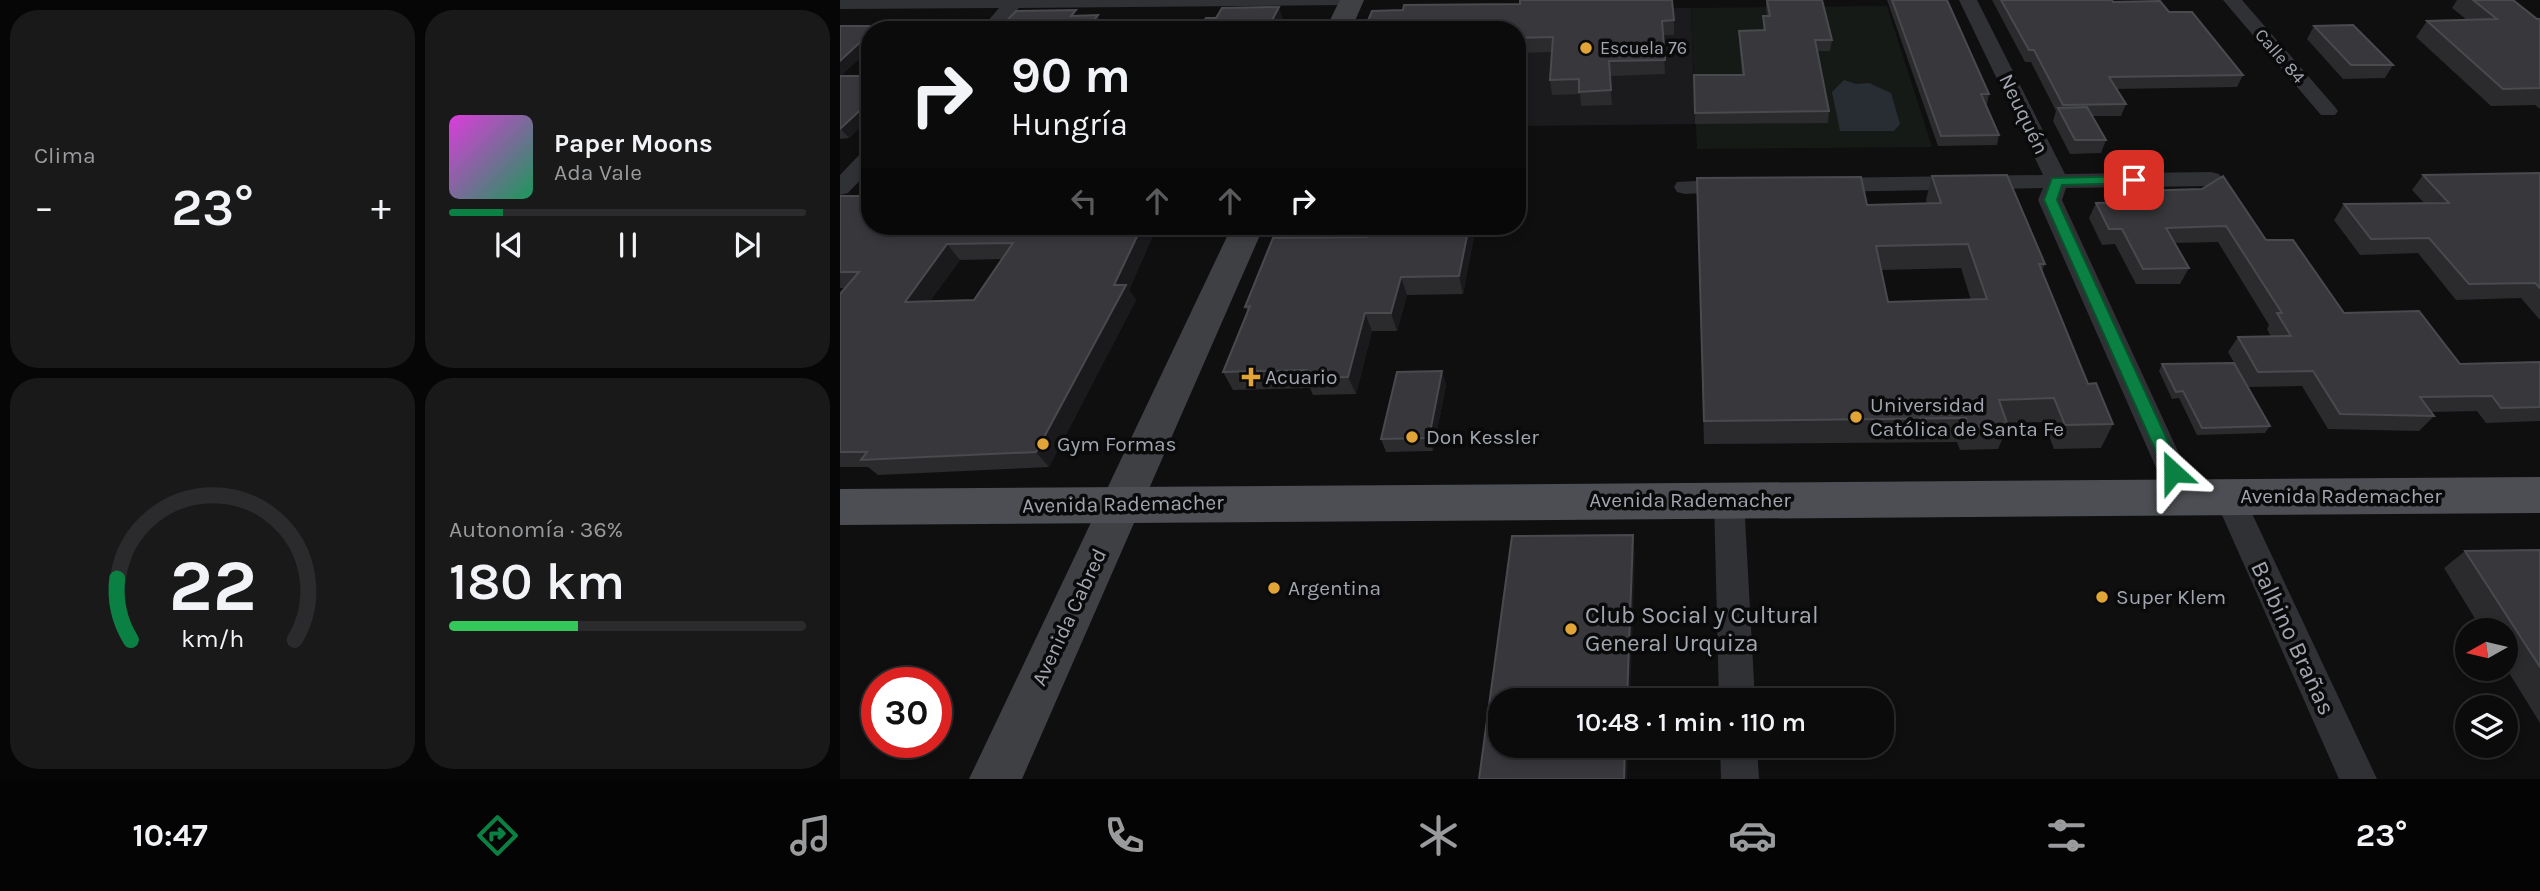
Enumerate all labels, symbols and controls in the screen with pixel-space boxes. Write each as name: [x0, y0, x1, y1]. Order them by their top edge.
street label: Calle 84: [2250, 24, 2310, 88]
place label: Escuela 76: [1600, 37, 1687, 59]
marker: Escuela 76: [1578, 40, 1594, 56]
text: 90 m: [1011, 47, 1131, 104]
icon: right: [896, 49, 987, 140]
street label: Neuquén: [1994, 70, 2054, 158]
text: Hungría: [1011, 106, 1128, 143]
text: Paper Moons: [554, 128, 713, 159]
text: Clima: [34, 142, 96, 169]
pin: [2104, 150, 2164, 210]
text: Ada Vale: [554, 159, 642, 186]
icon: arrive: [2115, 161, 2153, 199]
text: 23°: [171, 177, 254, 238]
icon: left: [1065, 182, 1103, 220]
icon: ahead: [1138, 182, 1176, 220]
icon: ahead: [1211, 182, 1249, 220]
icon: right: [1284, 182, 1322, 220]
text: −: [34, 185, 54, 230]
text: +: [371, 185, 391, 230]
icon: previous: [490, 226, 528, 264]
icon: pause: [609, 226, 647, 264]
icon: next: [728, 226, 766, 264]
place label: Acuario: [1265, 365, 1338, 389]
marker: Acuario: [1243, 369, 1259, 385]
place label: Universidad Católica de Santa Fe: [1870, 393, 2064, 441]
marker: Universidad Católica de Santa Fe: [1848, 409, 1864, 425]
place label: Don Kessler: [1426, 425, 1539, 449]
marker: Don Kessler: [1404, 429, 1420, 445]
place label: Gym Formas: [1057, 432, 1177, 456]
position arrow: [2136, 435, 2210, 509]
marker: Gym Formas: [1035, 436, 1051, 452]
street label: Avenida Rademacher: [2240, 484, 2442, 508]
street label: Avenida Rademacher: [1589, 488, 1791, 512]
street label: Avenida Rademacher: [1022, 490, 1224, 518]
text: Autonomía · 36%: [449, 516, 623, 543]
text: 22: [168, 543, 257, 628]
street label: Avenida Cabred: [1027, 545, 1111, 689]
text: 180 km: [449, 551, 625, 612]
street label: Balbino Brañas: [2245, 557, 2341, 719]
place label: Argentina: [1288, 576, 1381, 600]
marker: Argentina: [1266, 580, 1282, 596]
place label: Super Klem: [2116, 585, 2226, 609]
marker: Super Klem: [2094, 589, 2110, 605]
place label: Club Social y Cultural General Urquiza: [1585, 601, 1819, 657]
north arrow: [2455, 618, 2518, 681]
map controls: [2455, 618, 2518, 758]
marker: Club Social y Cultural General Urquiza: [1563, 621, 1579, 637]
text: km/h: [181, 623, 244, 652]
speed limit sign: 30: [861, 667, 952, 758]
button: layers: [2455, 695, 2518, 758]
text: 10:48 · 1 min · 110 m: [1576, 707, 1806, 738]
icon: directions: [473, 811, 522, 860]
icon: music: [786, 811, 835, 860]
icon: phone: [1100, 811, 1149, 860]
icon: climate: [1414, 811, 1463, 860]
icon: car: [1728, 811, 1777, 860]
icon: filters: [2042, 811, 2091, 860]
text: 10:47: [132, 817, 208, 854]
text: 23°: [2356, 817, 2408, 854]

